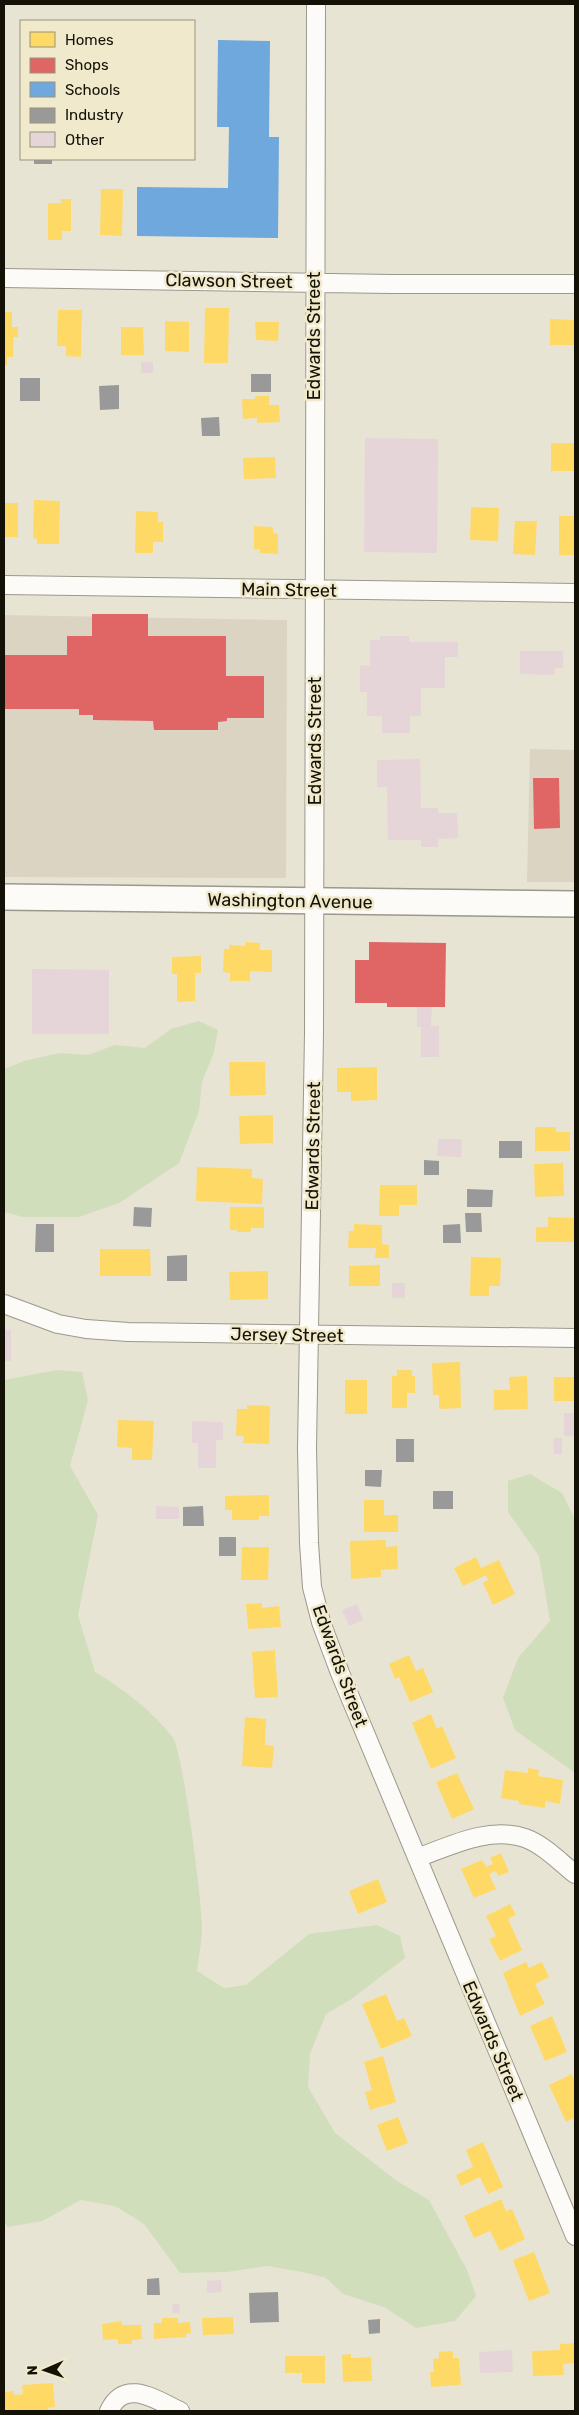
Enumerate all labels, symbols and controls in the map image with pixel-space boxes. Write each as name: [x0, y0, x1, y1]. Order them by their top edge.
legend: [20, 20, 195, 160]
text: Homes: [65, 31, 114, 49]
text: Shops: [65, 56, 109, 74]
text: Schools: [65, 81, 121, 99]
text: Industry: [65, 106, 124, 124]
text: Other: [65, 131, 105, 149]
street label: Clawson Street: [165, 269, 293, 293]
street label: Edwards Street: [303, 272, 325, 400]
street label: Main Street: [241, 578, 337, 602]
street label: Edwards Street: [304, 677, 326, 805]
street label: Washington Avenue: [207, 889, 373, 913]
street label: Edwards Street: [301, 1082, 325, 1210]
street label: Jersey Street: [230, 1323, 344, 1347]
street label: Edwards Street: [308, 1602, 372, 1730]
street label: Edwards Street: [458, 1978, 528, 2104]
north arrow: [20, 2345, 70, 2395]
text: N: [24, 2365, 41, 2376]

